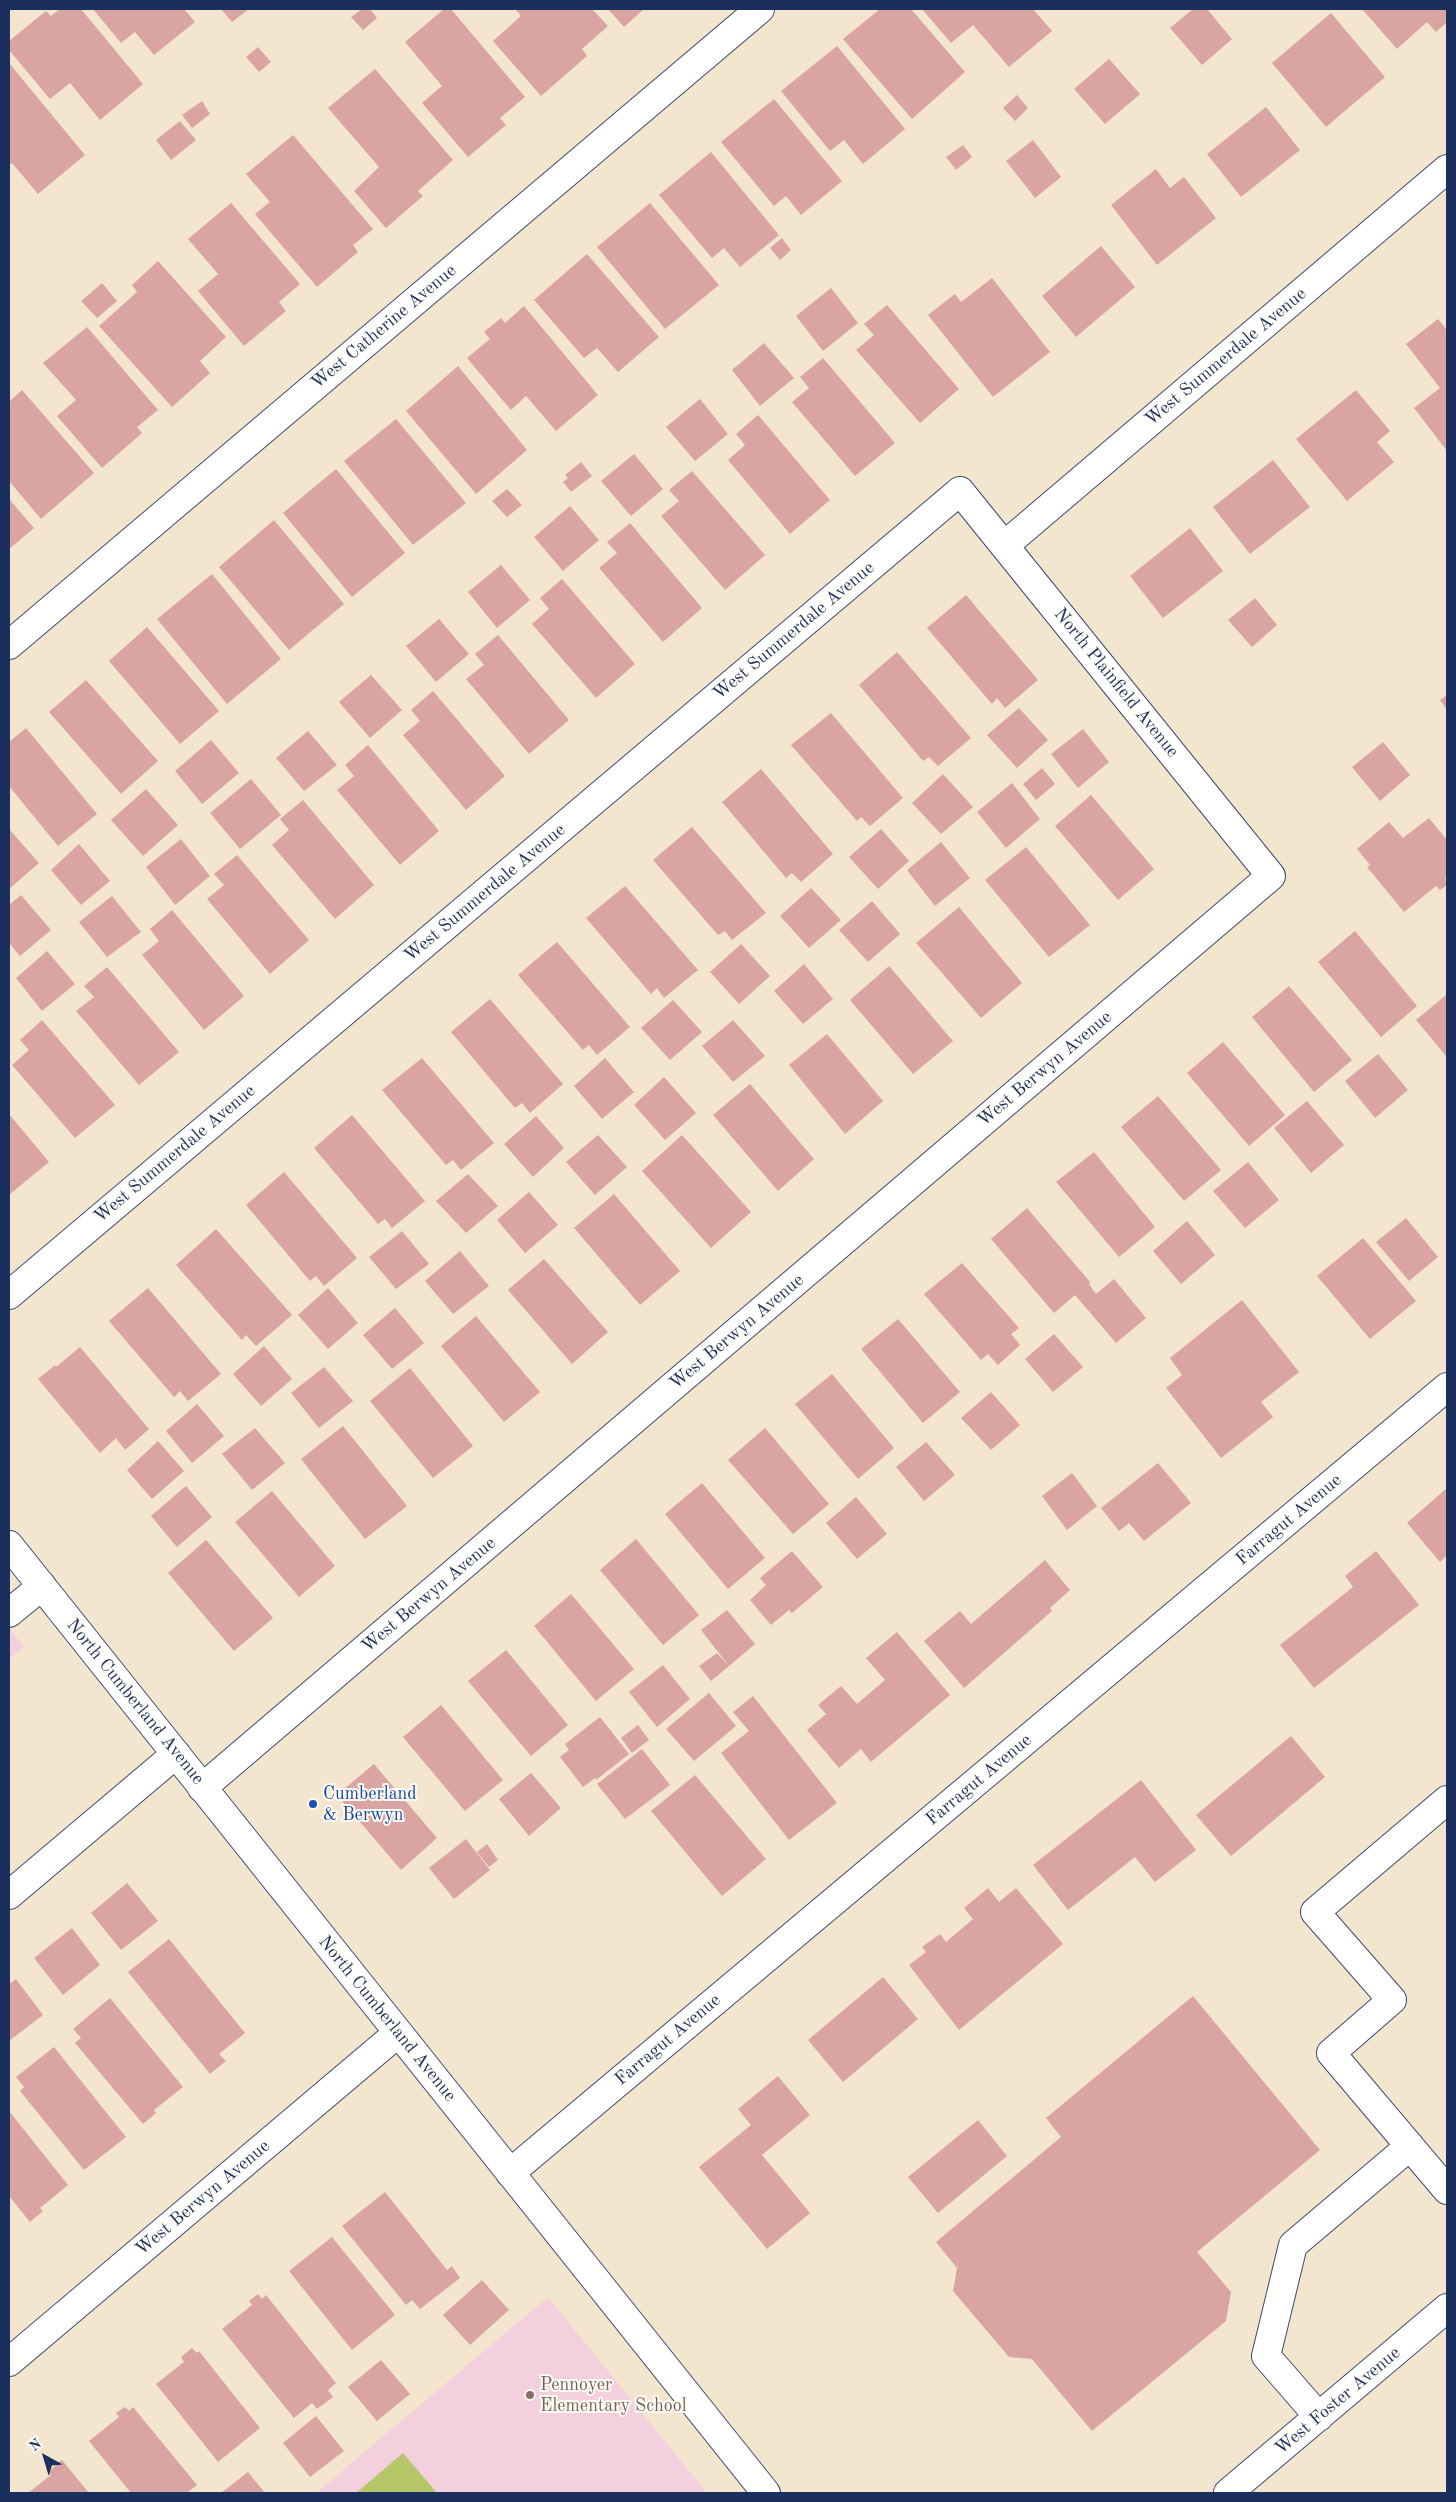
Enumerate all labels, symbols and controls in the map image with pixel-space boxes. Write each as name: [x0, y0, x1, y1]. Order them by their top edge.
street label: West Catherine Avenue: [307, 260, 461, 394]
street label: West Summerdale Avenue: [1141, 283, 1311, 431]
street label: West Summerdale Avenue: [709, 557, 879, 705]
street label: North Plainfield Avenue: [1049, 604, 1183, 762]
street label: West Summerdale Avenue: [400, 819, 570, 967]
street label: West Berwyn Avenue: [974, 1007, 1116, 1131]
street label: West Summerdale Avenue: [90, 1080, 260, 1228]
street label: West Berwyn Avenue: [666, 1270, 808, 1394]
street label: Farragut Avenue: [1232, 1469, 1346, 1571]
street label: West Berwyn Avenue: [358, 1533, 500, 1657]
street label: North Cumberland Avenue: [61, 1615, 209, 1789]
street label: Farragut Avenue: [922, 1729, 1036, 1831]
place label: Cumberland & Berwyn: [323, 1783, 417, 1826]
marker: Cumberland & Berwyn: [307, 1798, 319, 1810]
street label: North Cumberland Avenue: [313, 1932, 461, 2106]
street label: Farragut Avenue: [611, 1989, 725, 2091]
street label: West Berwyn Avenue: [132, 2136, 274, 2260]
street label: West Foster Avenue: [1271, 2342, 1405, 2460]
place label: Pennoyer Elementary School: [540, 2374, 687, 2416]
marker: Pennoyer Elementary School: [524, 2389, 536, 2401]
north arrow: [20, 2432, 70, 2482]
text: N: [27, 2437, 44, 2454]

